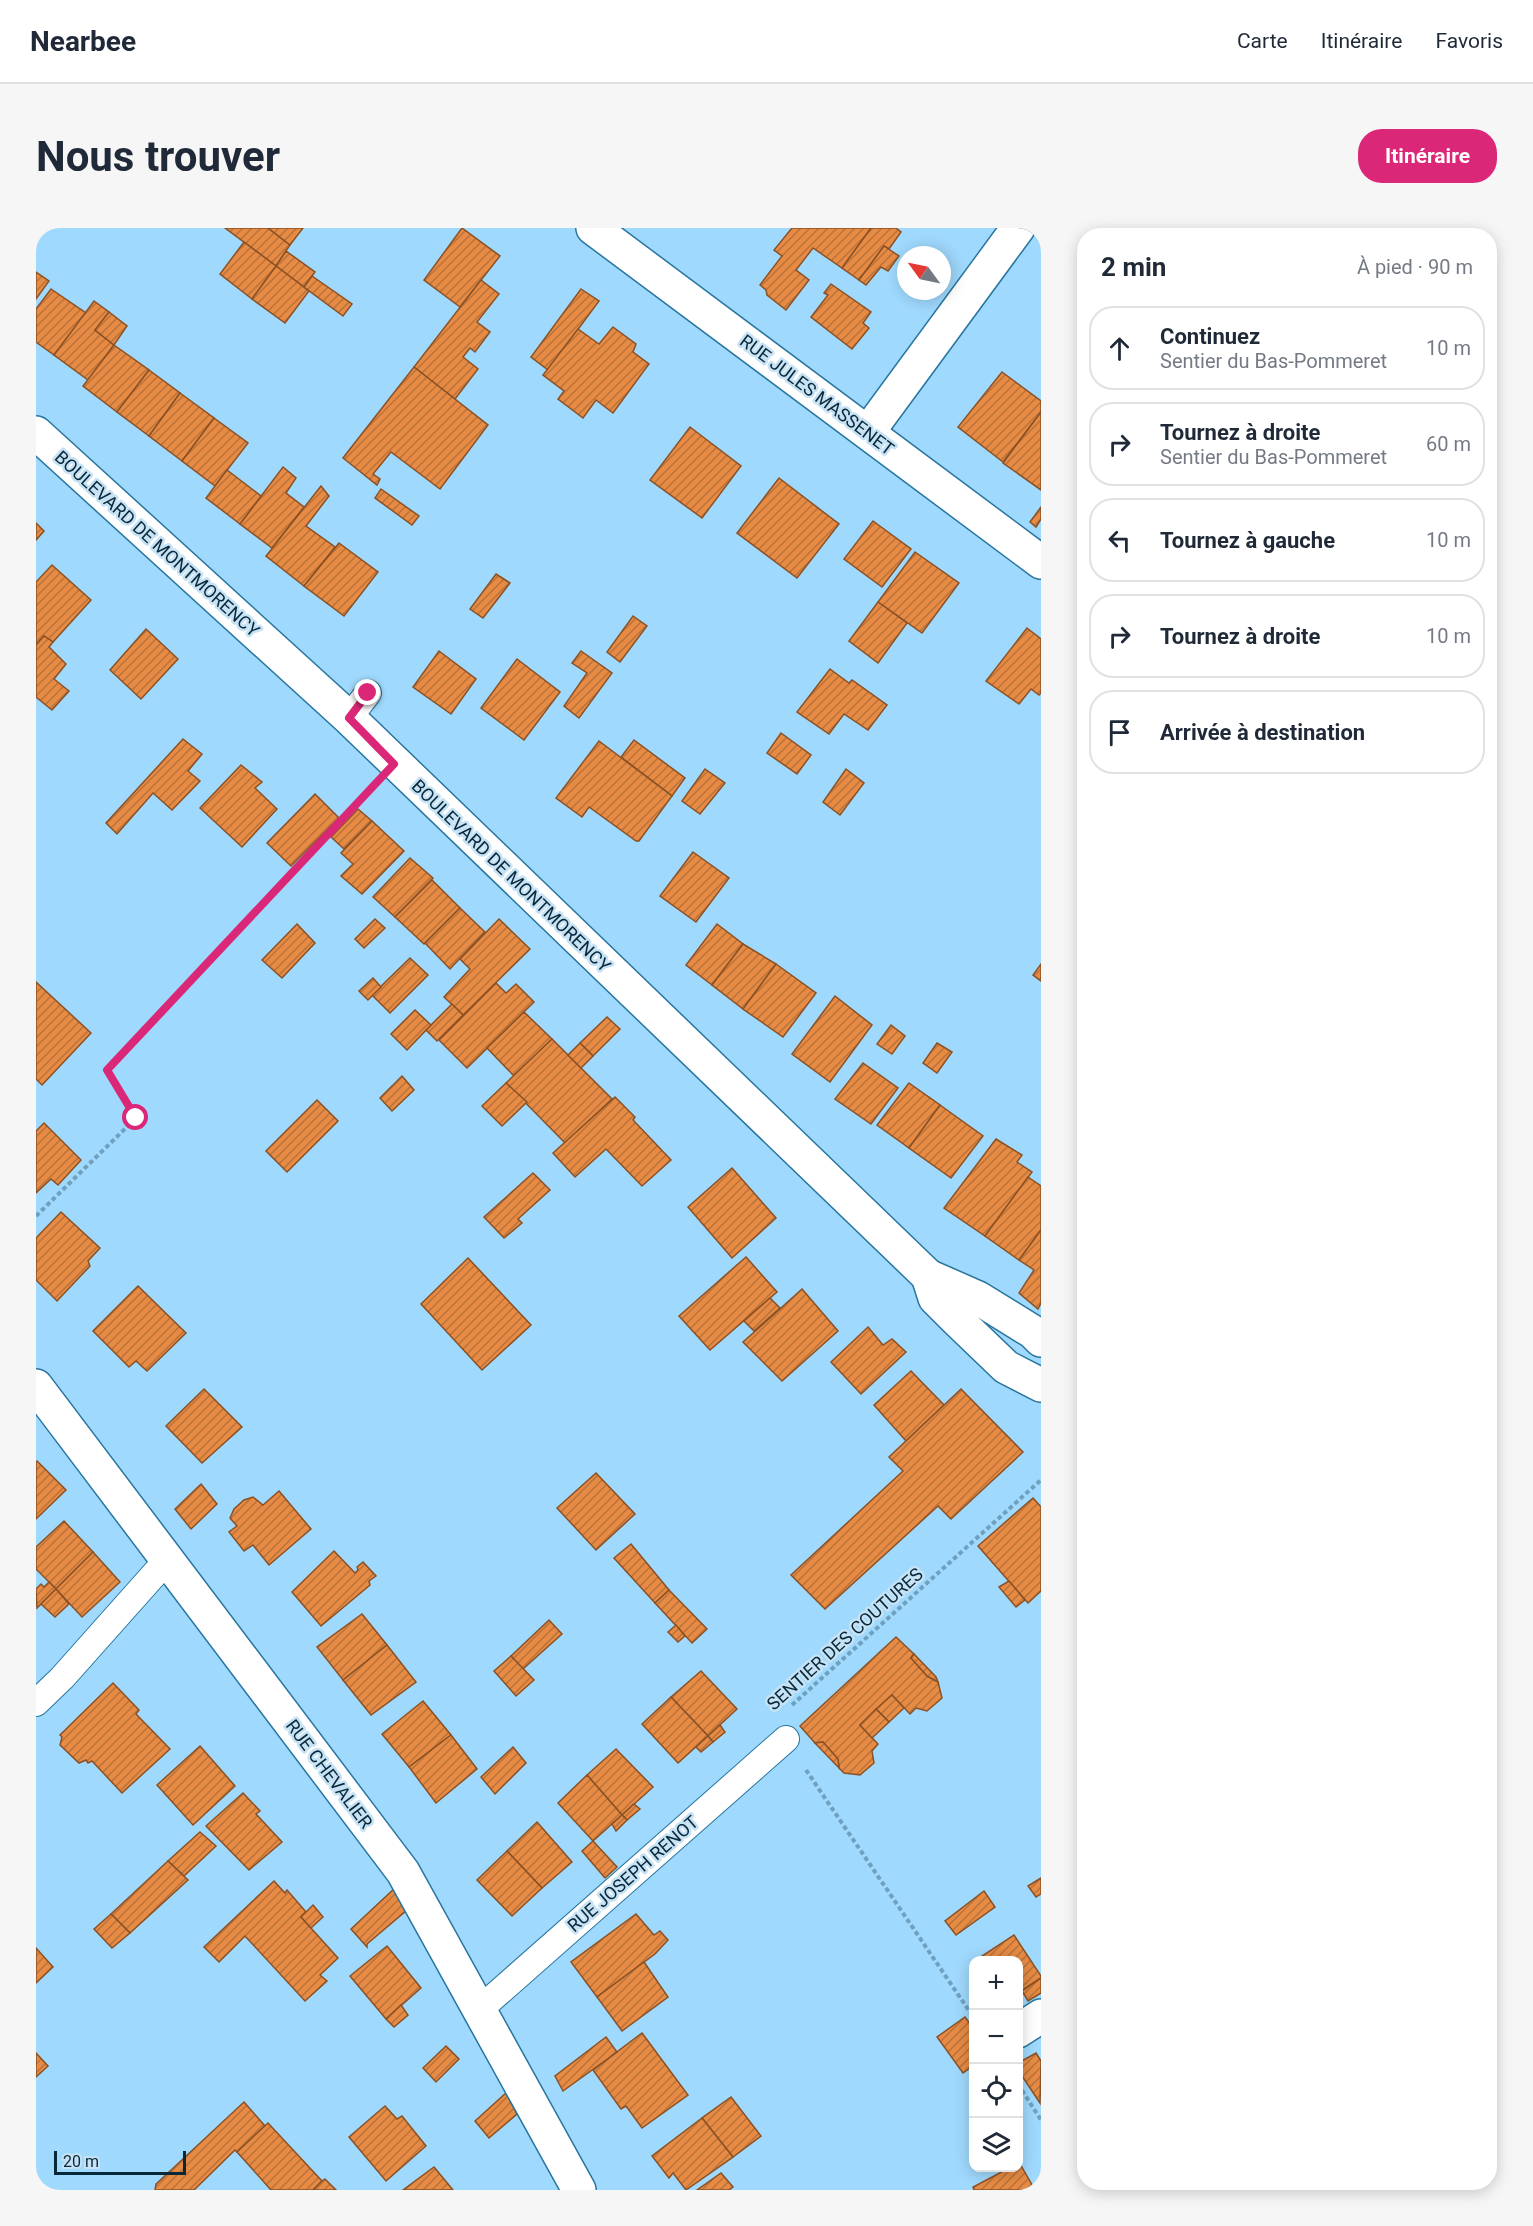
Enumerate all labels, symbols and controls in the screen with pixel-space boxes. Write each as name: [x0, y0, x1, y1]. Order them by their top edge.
text: Nearbee: [30, 25, 136, 58]
text: Carte: [1237, 29, 1288, 53]
text: Itinéraire: [1321, 29, 1402, 53]
text: Favoris: [1435, 29, 1503, 53]
button: Itinéraire: [1358, 129, 1497, 183]
text: Nous trouver: [36, 132, 280, 181]
north arrow: [897, 246, 951, 300]
text: 2 min: [1101, 252, 1166, 282]
text: À pied · 90 m: [1357, 255, 1473, 279]
text: Continuez: [1160, 324, 1260, 349]
street label: RUE JULES MASSENET: [736, 330, 899, 460]
icon: ahead: [1103, 332, 1136, 365]
text: 10 m: [1426, 336, 1471, 360]
text: Sentier du Bas-Pommeret: [1160, 349, 1387, 373]
text: Tournez à droite: [1160, 420, 1320, 445]
icon: right: [1103, 428, 1136, 461]
text: 60 m: [1426, 432, 1471, 456]
text: Sentier du Bas-Pommeret: [1160, 445, 1387, 469]
street label: BOULEVARD DE MONTMORENCY: [51, 446, 264, 641]
icon: left: [1103, 524, 1136, 557]
text: Tournez à gauche: [1160, 528, 1335, 553]
text: 10 m: [1426, 528, 1471, 552]
icon: right: [1103, 620, 1136, 653]
text: Tournez à droite: [1160, 624, 1320, 649]
text: 10 m: [1426, 624, 1471, 648]
route end: [354, 679, 380, 705]
icon: arrive: [1103, 716, 1136, 749]
text: Arrivée à destination: [1160, 720, 1365, 745]
street label: BOULEVARD DE MONTMORENCY: [408, 775, 615, 976]
route start: [122, 1104, 148, 1130]
street label: SENTIER DES COUTURES: [762, 1563, 927, 1714]
street label: RUE CHEVALIER: [282, 1715, 377, 1832]
street label: RUE JOSEPH RENOT: [563, 1811, 703, 1936]
map controls: [969, 1956, 1023, 2172]
button: +: [969, 1956, 1023, 2010]
button: −: [969, 2010, 1023, 2064]
button: locate: [969, 2064, 1023, 2118]
button: layers: [969, 2118, 1023, 2172]
scale bar: [54, 2148, 186, 2176]
text: 20 m: [63, 2152, 99, 2171]

